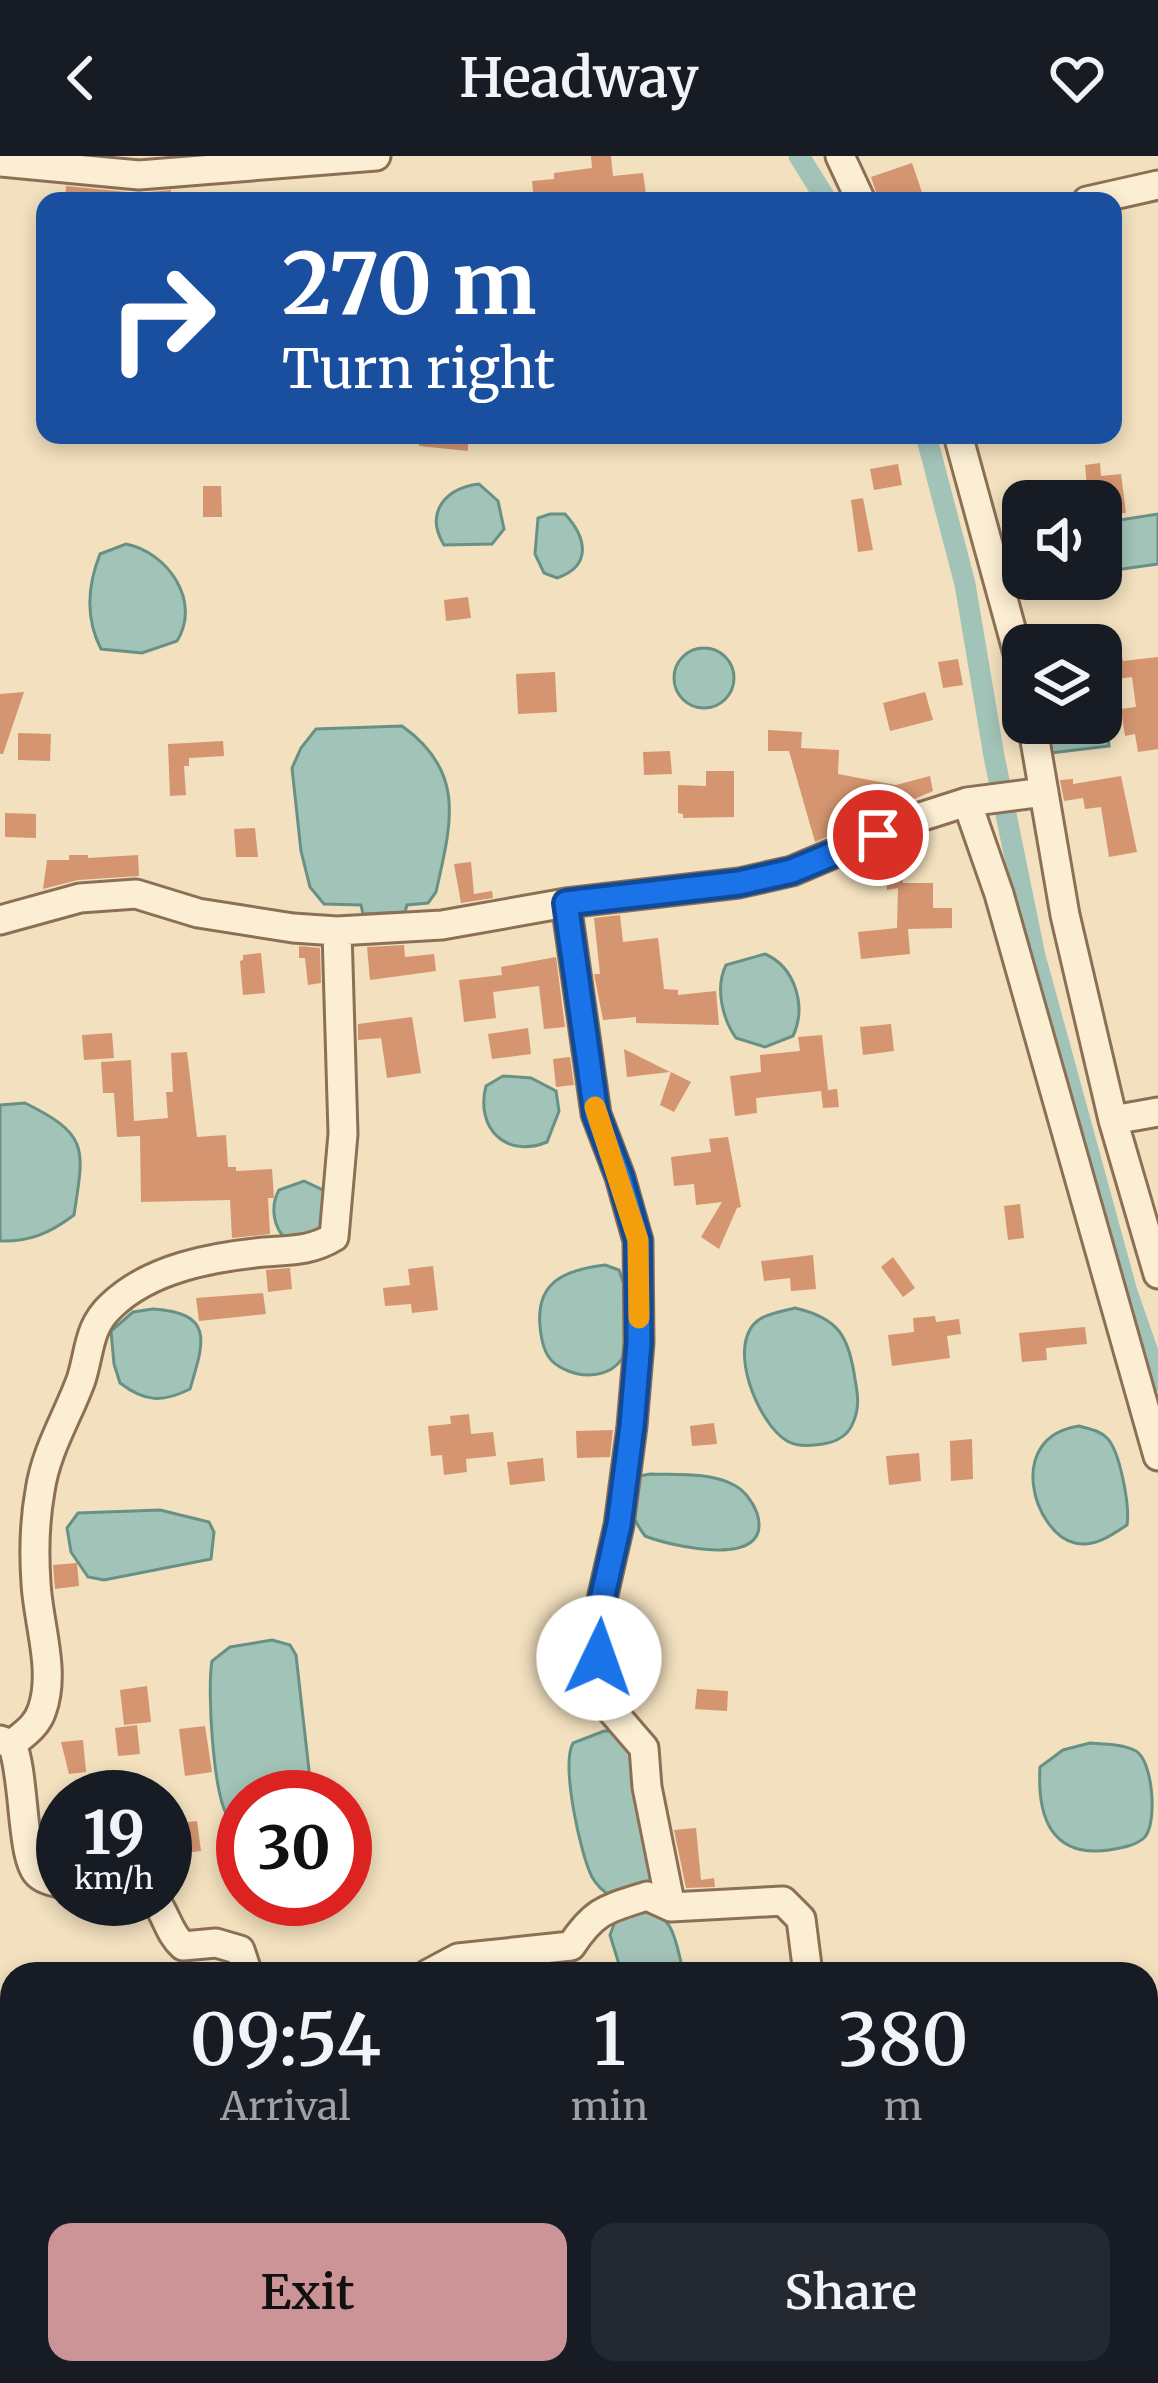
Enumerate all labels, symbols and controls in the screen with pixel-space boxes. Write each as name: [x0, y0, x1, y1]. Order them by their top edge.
text: Headway: [459, 44, 699, 112]
icon: back: [48, 45, 114, 111]
icon: heart: [1044, 45, 1110, 111]
text: 270 m: [282, 231, 536, 337]
icon: right: [84, 240, 240, 396]
text: Turn right: [282, 335, 555, 403]
map controls: [1002, 480, 1122, 744]
button: sound: [1002, 480, 1122, 600]
button: layers: [1002, 624, 1122, 744]
pin: [827, 784, 929, 886]
icon: arrive: [845, 802, 911, 868]
position arrow: [536, 1595, 662, 1721]
speed limit sign: 30: [216, 1770, 372, 1926]
text: 19: [83, 1795, 145, 1870]
text: km/h: [74, 1859, 154, 1897]
text: 09:54: [190, 1994, 381, 2085]
text: 1: [593, 1994, 626, 2085]
text: 380: [838, 1994, 968, 2085]
text: Arrival: [220, 2082, 351, 2131]
text: min: [571, 2082, 648, 2131]
text: m: [884, 2082, 922, 2131]
button: Exit: [48, 2223, 567, 2361]
button: Share: [591, 2223, 1110, 2361]

